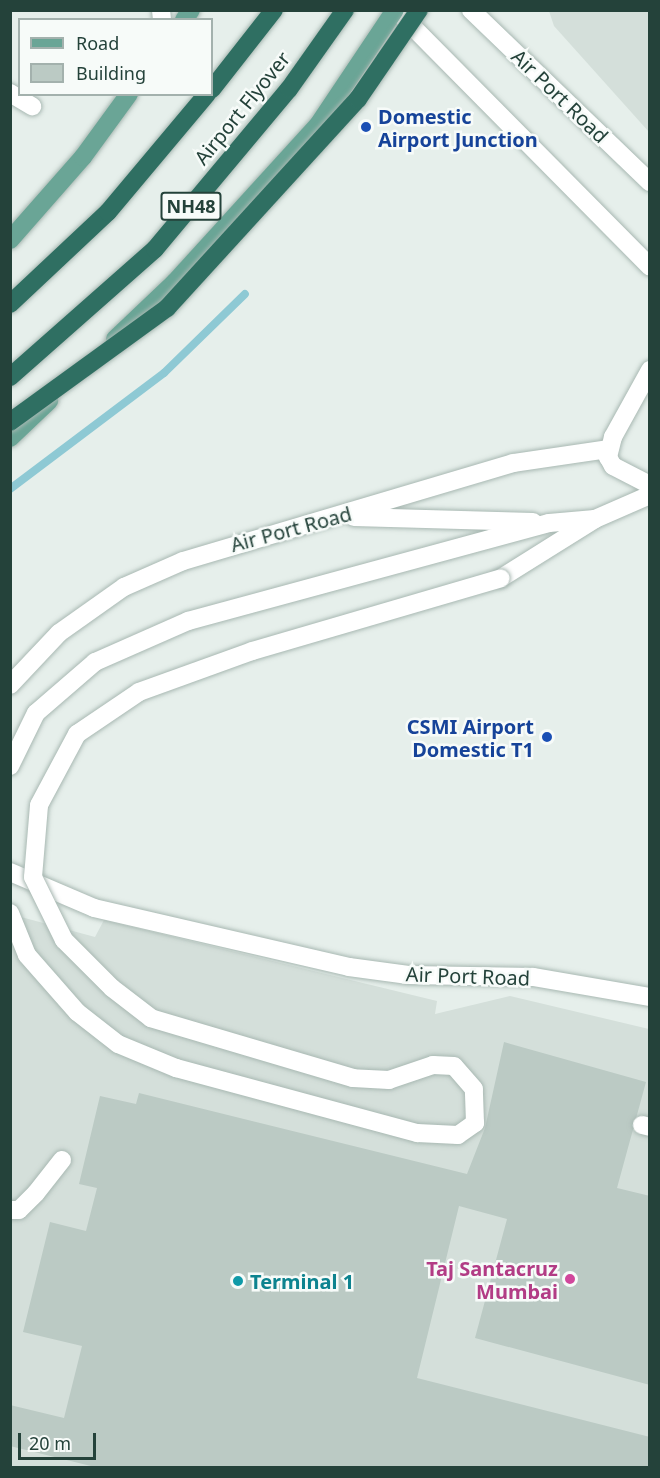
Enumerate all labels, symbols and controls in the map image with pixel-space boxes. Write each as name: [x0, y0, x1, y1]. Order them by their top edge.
legend: [18, 18, 213, 96]
text: Road: [76, 31, 119, 55]
street label: Air Port Road: [507, 44, 613, 148]
street label: Airport Flyover: [189, 47, 295, 169]
text: Building: [76, 61, 146, 85]
place label: Domestic Airport Junction: [378, 104, 538, 151]
marker: Domestic Airport Junction: [359, 120, 373, 134]
road number: NH48: [160, 191, 222, 221]
street label: Air Port Road: [228, 501, 354, 557]
place label: CSMI Airport Domestic T1: [407, 714, 534, 761]
marker: CSMI Airport Domestic T1: [538, 728, 556, 746]
street label: Air Port Road: [405, 962, 531, 990]
place label: Taj Santacruz Mumbai: [426, 1256, 558, 1303]
place label: Terminal 1: [250, 1269, 354, 1293]
marker: Taj Santacruz Mumbai: [563, 1272, 577, 1286]
marker: Terminal 1: [231, 1274, 245, 1288]
scale bar: [21, 1421, 99, 1459]
text: 20 m: [29, 1431, 71, 1455]

